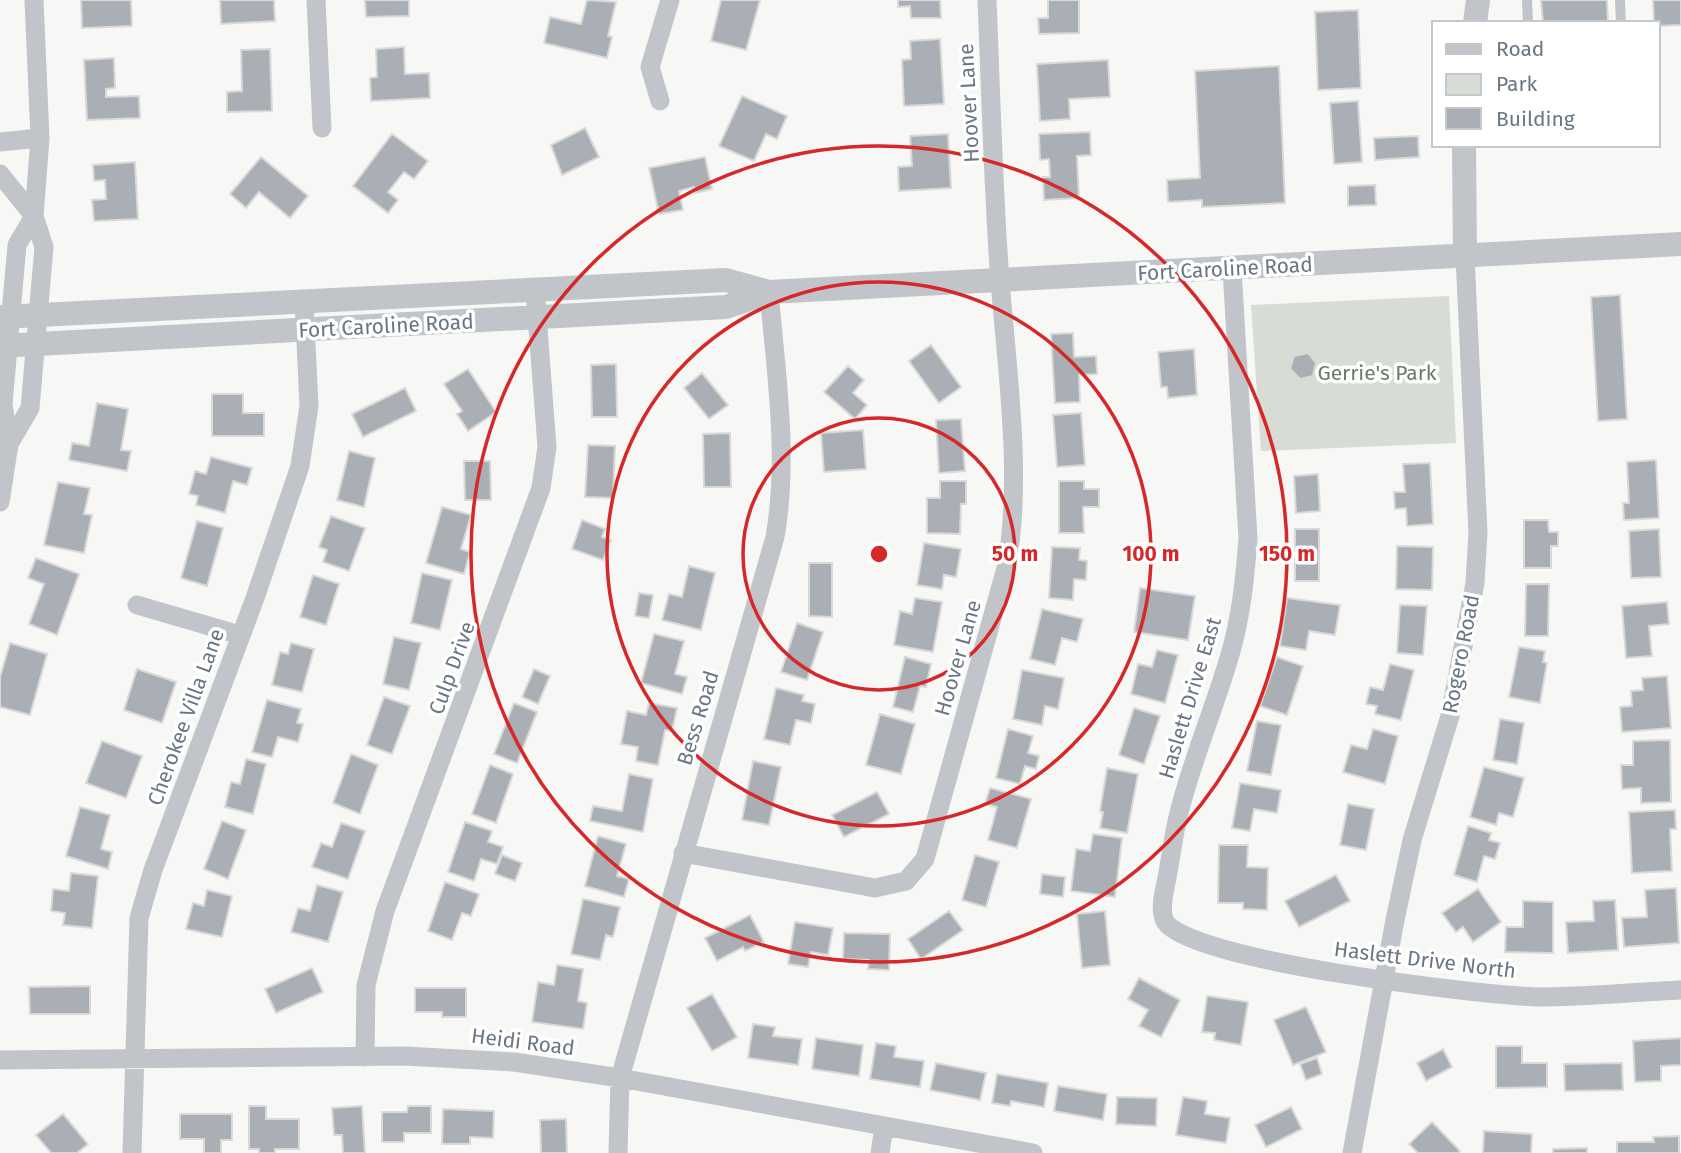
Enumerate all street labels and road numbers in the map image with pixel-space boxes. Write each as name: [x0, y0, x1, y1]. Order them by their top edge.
street label: Hoover Lane: [953, 43, 985, 163]
street label: Fort Caroline Road: [1137, 251, 1313, 287]
street label: Fort Caroline Road: [298, 308, 474, 344]
street label: Rogero Road: [1437, 592, 1485, 716]
street label: Hoover Lane: [929, 597, 987, 719]
street label: Haslett Drive East: [1153, 614, 1227, 782]
street label: Culp Drive: [423, 618, 481, 718]
street label: Cherokee Villa Lane: [142, 625, 230, 809]
street label: Bess Road: [671, 668, 725, 768]
street label: Haslett Drive North: [1333, 936, 1517, 984]
street label: Heidi Road: [470, 1023, 576, 1061]

